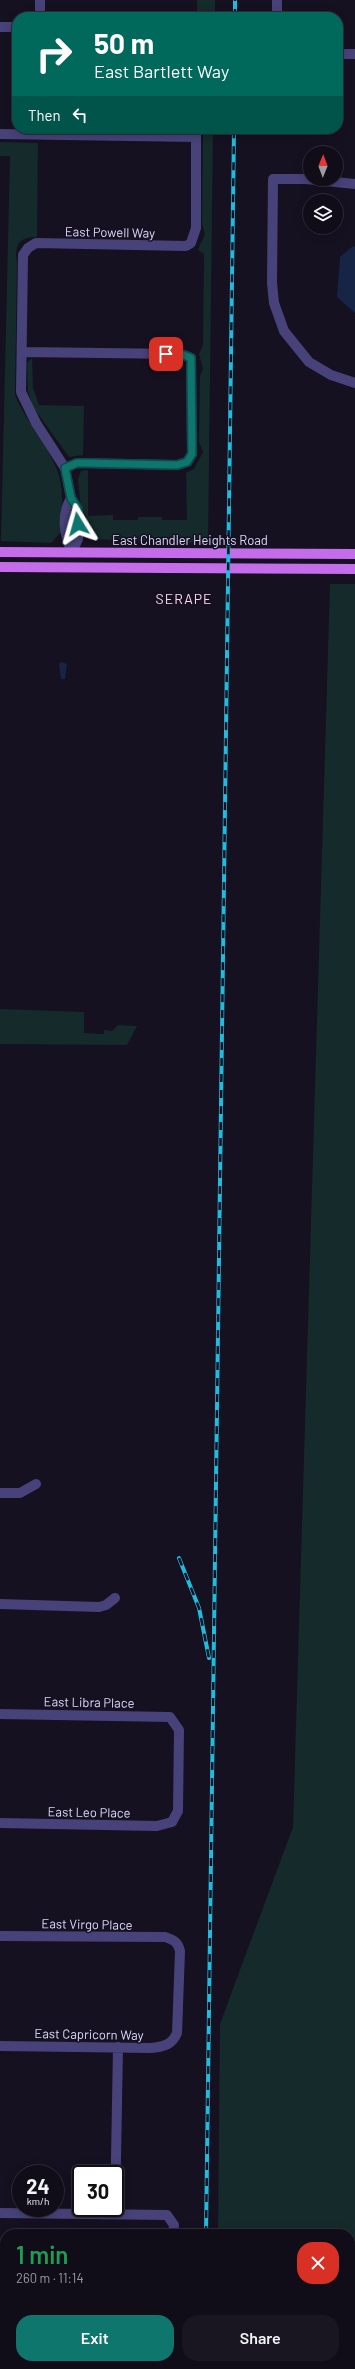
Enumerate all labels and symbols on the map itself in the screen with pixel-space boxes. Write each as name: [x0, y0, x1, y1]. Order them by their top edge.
north arrow: [303, 146, 343, 186]
street label: East Powell Way: [65, 223, 155, 241]
pin: [149, 337, 183, 371]
position arrow: [57, 503, 99, 545]
street label: East Chandler Heights Road: [112, 532, 268, 548]
district label: SERAPE: [156, 590, 213, 607]
street label: East Libra Place: [43, 1693, 135, 1711]
street label: East Leo Place: [47, 1803, 131, 1821]
street label: East Virgo Place: [41, 1915, 133, 1933]
street label: East Capricorn Way: [34, 2025, 144, 2043]
speed limit sign: 30: [72, 2165, 124, 2217]

